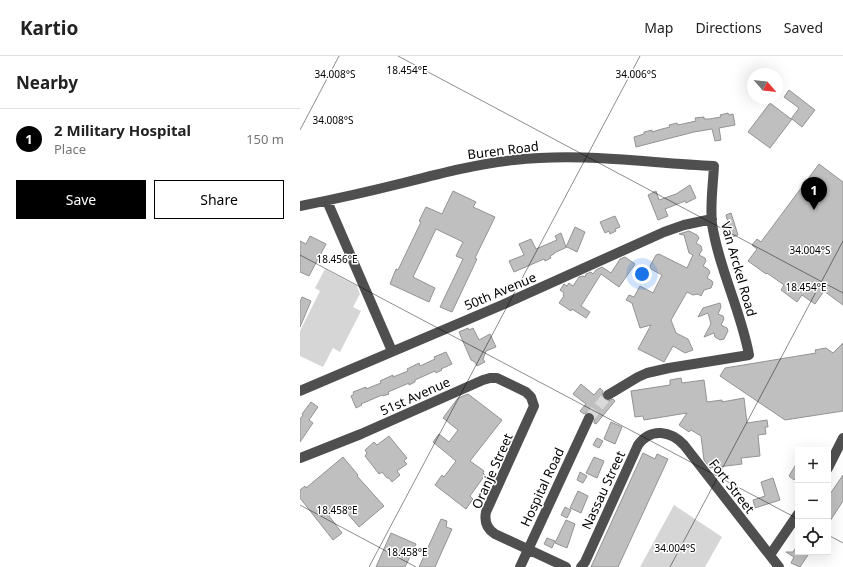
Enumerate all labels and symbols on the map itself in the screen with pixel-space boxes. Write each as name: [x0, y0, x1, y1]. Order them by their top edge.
text: 18.454°E: [386, 63, 428, 77]
text: 34.008°S: [314, 67, 356, 81]
text: 34.006°S: [615, 67, 657, 81]
north arrow: [747, 68, 783, 104]
text: 34.008°S: [312, 113, 354, 127]
street label: Buren Road: [466, 137, 540, 163]
pin: 1: [801, 177, 827, 210]
street label: Van Arckel Road: [717, 219, 761, 319]
text: 34.004°S: [789, 243, 831, 257]
text: 18.456°E: [316, 252, 358, 266]
your location: [632, 264, 652, 284]
street label: 50th Avenue: [461, 268, 539, 314]
text: 18.454°E: [785, 280, 827, 294]
street label: 51st Avenue: [377, 373, 453, 419]
street label: Oranje Street: [467, 430, 517, 512]
street label: Hospital Road: [516, 445, 568, 529]
street label: Nassau Street: [577, 448, 629, 532]
street label: Fort Street: [705, 455, 759, 517]
text: 18.458°E: [316, 503, 358, 517]
text: 34.004°S: [654, 541, 696, 555]
text: 18.458°E: [386, 545, 428, 559]

